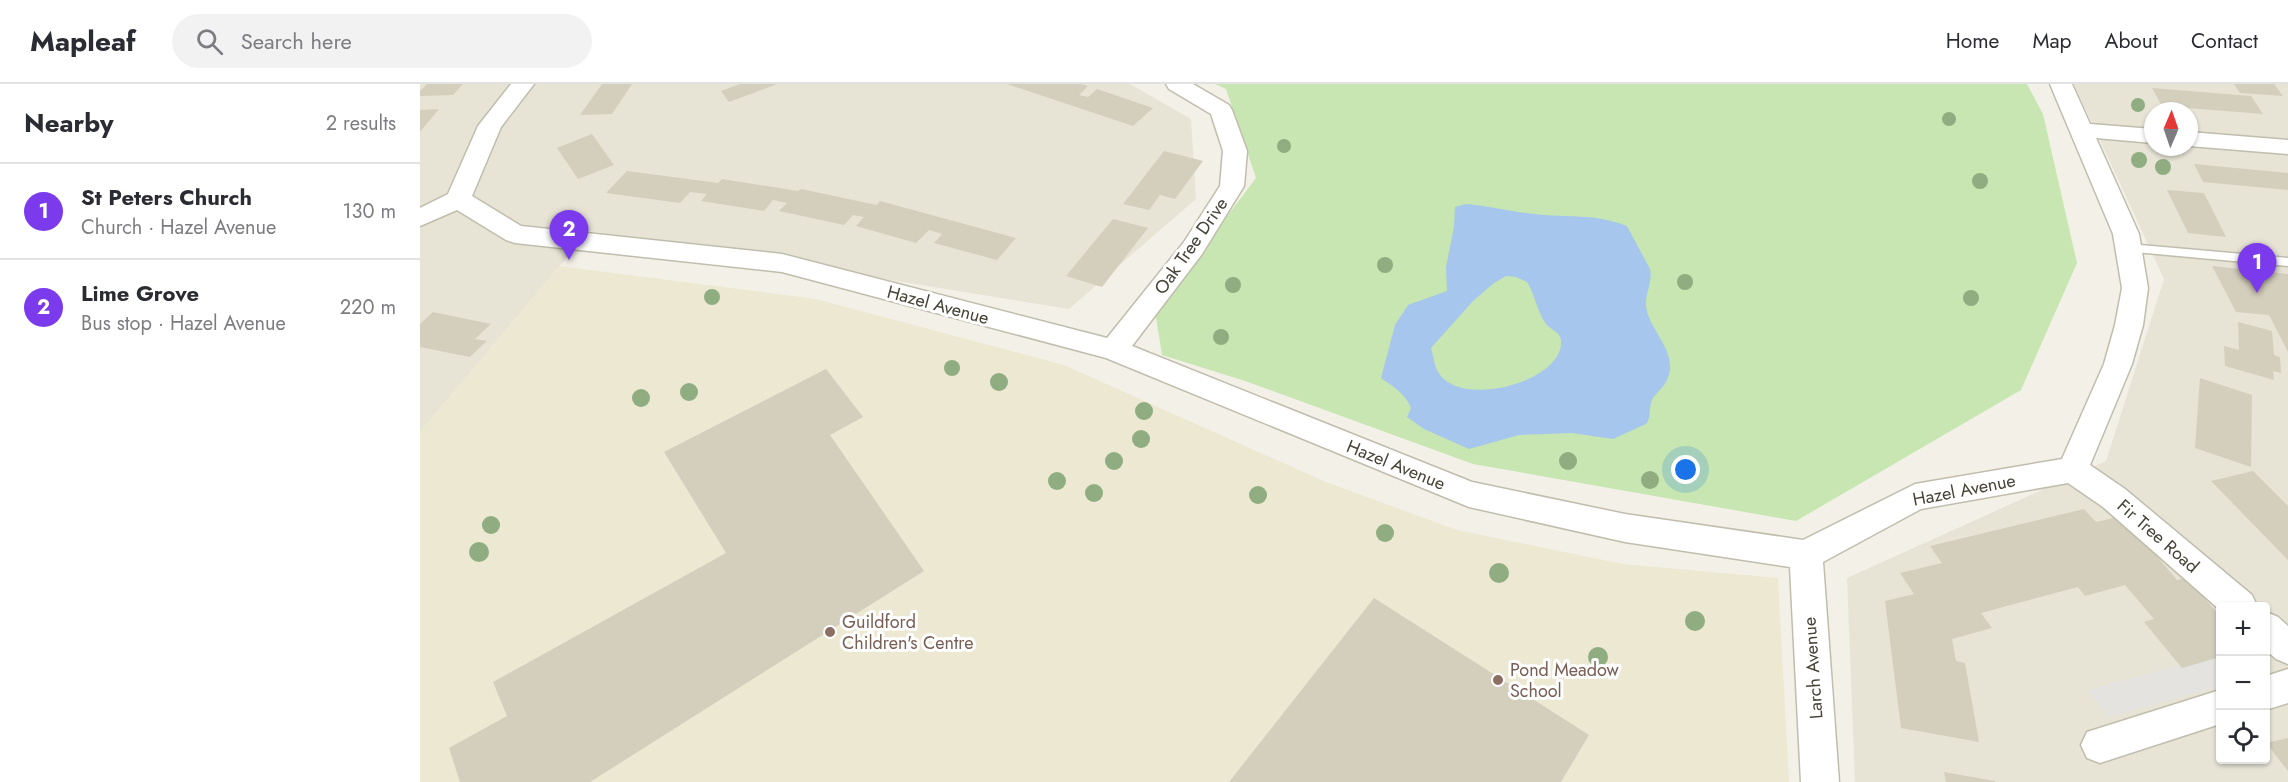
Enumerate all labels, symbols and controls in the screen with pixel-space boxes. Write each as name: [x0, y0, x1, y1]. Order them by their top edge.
search box: [172, 14, 592, 68]
text: Mapleaf: [30, 21, 136, 62]
icon: search: [193, 25, 226, 58]
text: Search here: [241, 25, 352, 57]
text: Home: [1946, 26, 1999, 56]
text: Map: [2032, 26, 2072, 56]
text: About: [2105, 26, 2158, 56]
text: Contact: [2191, 26, 2258, 56]
north arrow: [2144, 102, 2198, 156]
text: Nearby: [24, 104, 113, 142]
text: 2 results: [326, 109, 396, 138]
text: St Peters Church: [81, 181, 252, 213]
street label: Oak Tree Drive: [1148, 192, 1234, 300]
text: 1: [38, 197, 49, 226]
text: 130 m: [342, 197, 396, 226]
pin: 2: [550, 210, 588, 260]
text: Church · Hazel Avenue: [81, 213, 276, 242]
pin: 1: [2238, 244, 2276, 293]
text: Lime Grove: [81, 277, 199, 309]
street label: Hazel Avenue: [884, 279, 992, 331]
text: 2: [37, 293, 50, 322]
text: 220 m: [340, 293, 396, 322]
text: Bus stop · Hazel Avenue: [81, 309, 286, 338]
street label: Hazel Avenue: [1343, 433, 1449, 497]
your location: [1671, 455, 1700, 484]
street label: Hazel Avenue: [1910, 467, 2018, 513]
street label: Fir Tree Road: [2111, 493, 2205, 579]
map controls: [2216, 602, 2270, 764]
button: +: [2216, 602, 2270, 656]
place label: Guildford Children's Centre: [842, 609, 973, 656]
street label: Larch Avenue: [1796, 616, 1830, 720]
marker: Guildford Children's Centre: [823, 625, 837, 639]
button: −: [2216, 656, 2270, 710]
place label: Pond Meadow School: [1510, 657, 1620, 704]
marker: Pond Meadow School: [1491, 673, 1505, 687]
button: locate: [2216, 710, 2270, 764]

